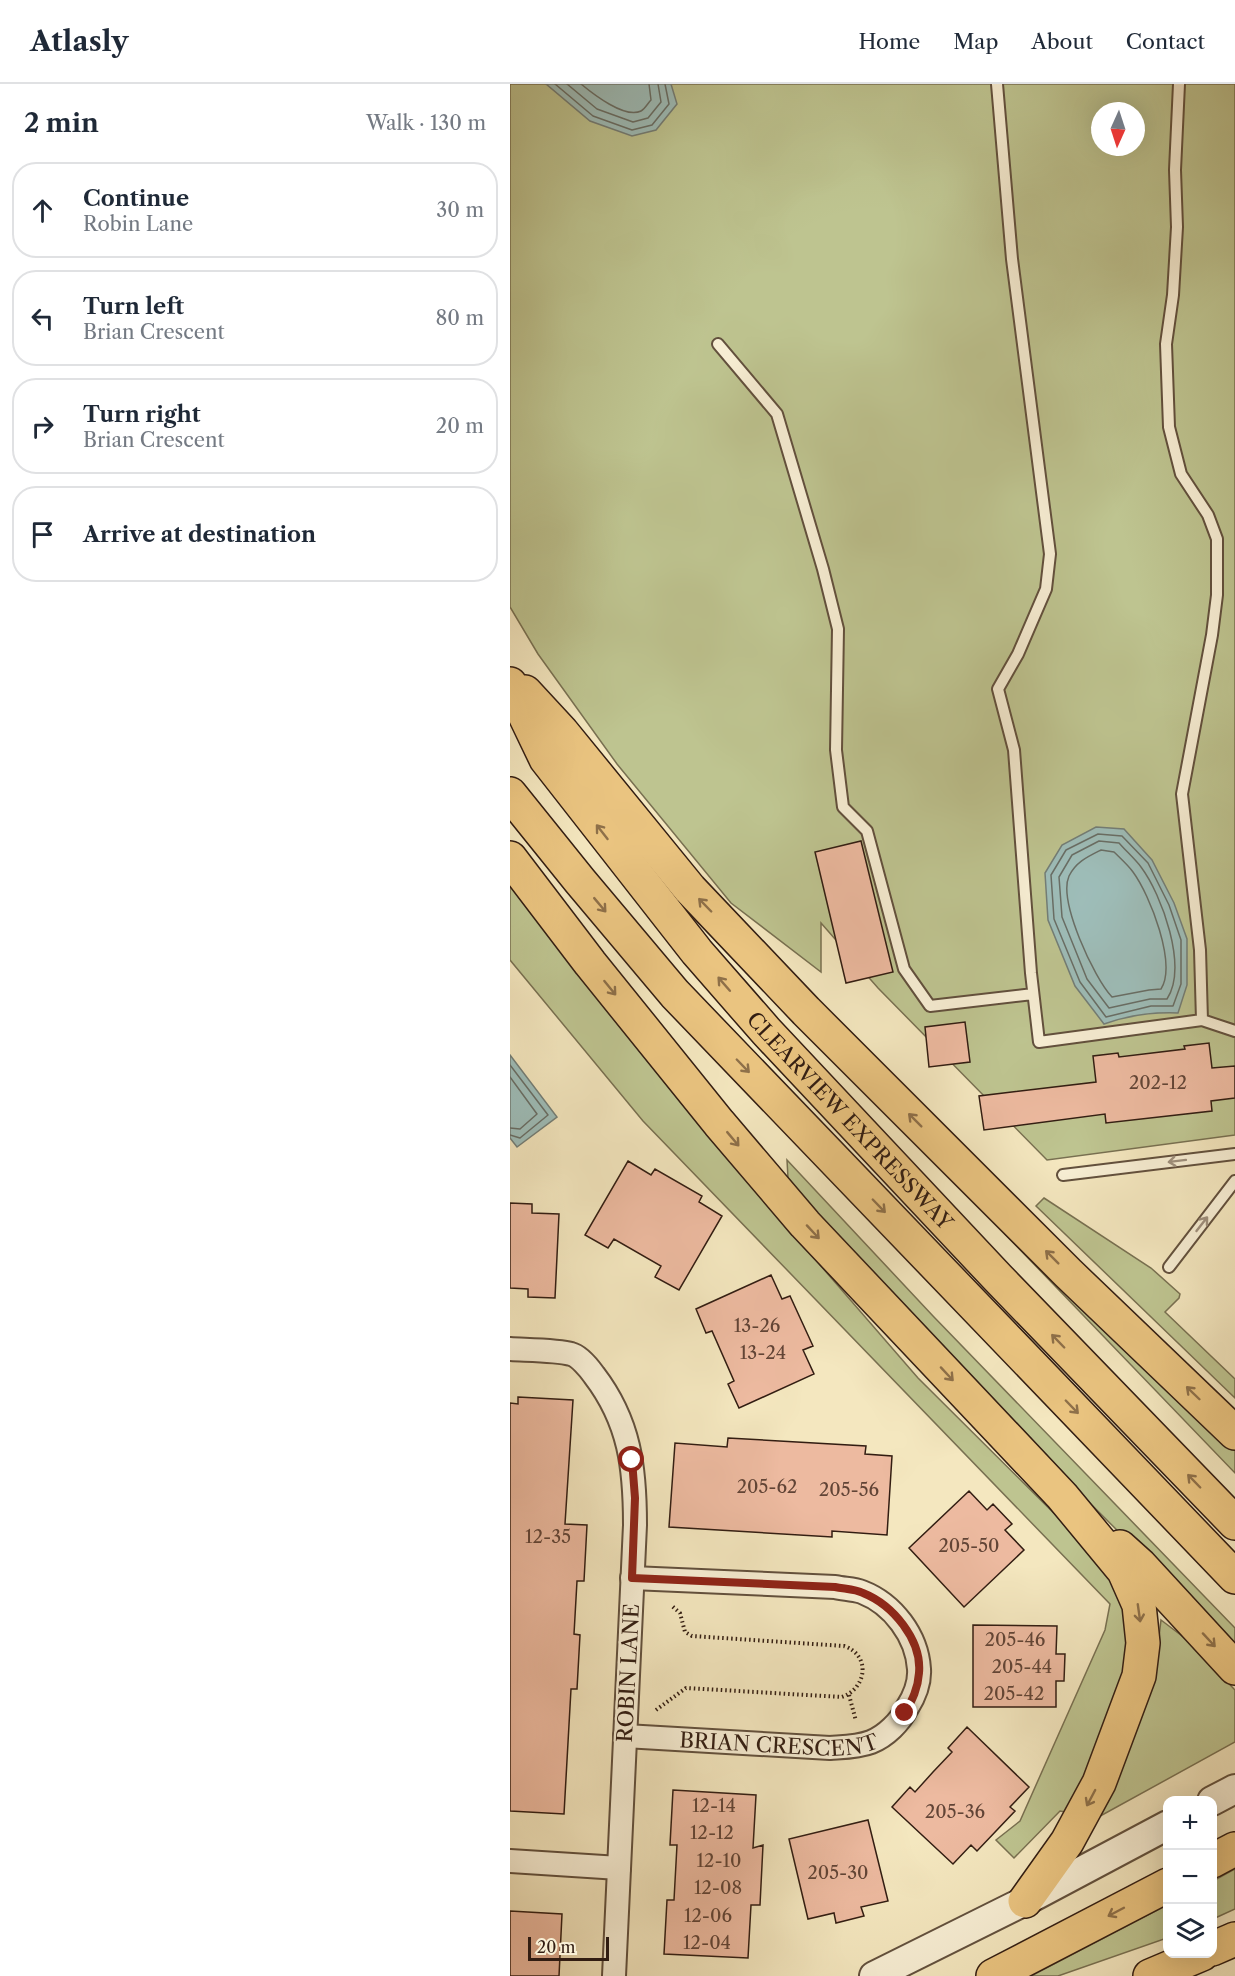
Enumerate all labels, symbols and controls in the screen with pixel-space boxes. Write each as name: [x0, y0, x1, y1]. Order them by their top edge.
text: Atlasly: [30, 24, 129, 58]
text: Home: [859, 29, 920, 54]
text: Map: [953, 29, 998, 54]
text: About: [1031, 29, 1093, 54]
text: Contact: [1126, 29, 1205, 54]
north arrow: [1091, 102, 1145, 156]
text: 2 min: [24, 107, 99, 139]
text: Walk · 130 m: [366, 111, 486, 135]
text: Continue: [83, 185, 189, 212]
icon: ahead: [26, 194, 59, 227]
text: 30 m: [436, 198, 484, 222]
text: Robin Lane: [83, 212, 193, 236]
text: Turn left: [83, 293, 184, 320]
icon: left: [26, 302, 59, 335]
text: 80 m: [436, 306, 484, 330]
text: Brian Crescent: [83, 320, 225, 344]
text: Turn right: [83, 401, 201, 428]
icon: right: [26, 410, 59, 443]
text: 20 m: [436, 414, 484, 438]
text: Brian Crescent: [83, 428, 225, 452]
icon: arrive: [26, 518, 59, 551]
text: Arrive at destination: [83, 521, 316, 548]
one-way arrow: [596, 824, 609, 840]
one-way arrow: [593, 897, 606, 913]
one-way arrow: [698, 898, 712, 913]
one-way arrow: [718, 976, 731, 992]
one-way arrow: [603, 979, 616, 995]
street label: CLEARVIEW EXPRESSWAY: [742, 1006, 959, 1236]
one-way arrow: [736, 1058, 750, 1073]
house number: 202-12: [1129, 1072, 1187, 1094]
one-way arrow: [907, 1112, 922, 1127]
one-way arrow: [726, 1131, 740, 1146]
one-way arrow: [1168, 1156, 1187, 1167]
one-way arrow: [871, 1199, 886, 1214]
one-way arrow: [1195, 1216, 1208, 1232]
one-way arrow: [806, 1225, 820, 1240]
one-way arrow: [1045, 1250, 1060, 1265]
house number: 13-26: [734, 1315, 780, 1337]
one-way arrow: [1051, 1333, 1066, 1348]
house number: 13-24: [740, 1342, 786, 1364]
one-way arrow: [940, 1366, 954, 1381]
one-way arrow: [1185, 1385, 1200, 1400]
one-way arrow: [1065, 1400, 1079, 1415]
route start: [618, 1446, 644, 1472]
one-way arrow: [1187, 1473, 1202, 1488]
house number: 205-62: [737, 1476, 797, 1498]
house number: 205-56: [819, 1479, 879, 1501]
house number: 12-35: [525, 1526, 571, 1548]
house number: 205-50: [939, 1535, 999, 1557]
street label: ROBIN LANE: [612, 1603, 644, 1743]
one-way arrow: [1134, 1603, 1145, 1623]
house number: 205-46: [985, 1629, 1045, 1651]
one-way arrow: [1202, 1632, 1216, 1647]
house number: 205-44: [992, 1656, 1052, 1678]
house number: 205-42: [984, 1683, 1044, 1705]
route end: [891, 1699, 917, 1725]
street label: BRIAN CRESCENT: [679, 1727, 882, 1761]
one-way arrow: [1085, 1789, 1096, 1807]
house number: 12-14: [692, 1795, 736, 1817]
map controls: [1163, 1796, 1217, 1958]
button: +: [1163, 1796, 1217, 1850]
house number: 205-36: [925, 1801, 985, 1823]
house number: 12-12: [690, 1822, 734, 1844]
house number: 12-10: [697, 1850, 741, 1872]
button: −: [1163, 1850, 1217, 1904]
house number: 205-30: [807, 1862, 869, 1884]
house number: 12-08: [694, 1877, 742, 1899]
button: layers: [1163, 1904, 1217, 1958]
house number: 12-06: [684, 1905, 732, 1927]
one-way arrow: [1107, 1907, 1125, 1918]
house number: 12-04: [683, 1932, 731, 1954]
scale bar: [528, 1934, 609, 1962]
text: 20 m: [537, 1937, 576, 1957]

